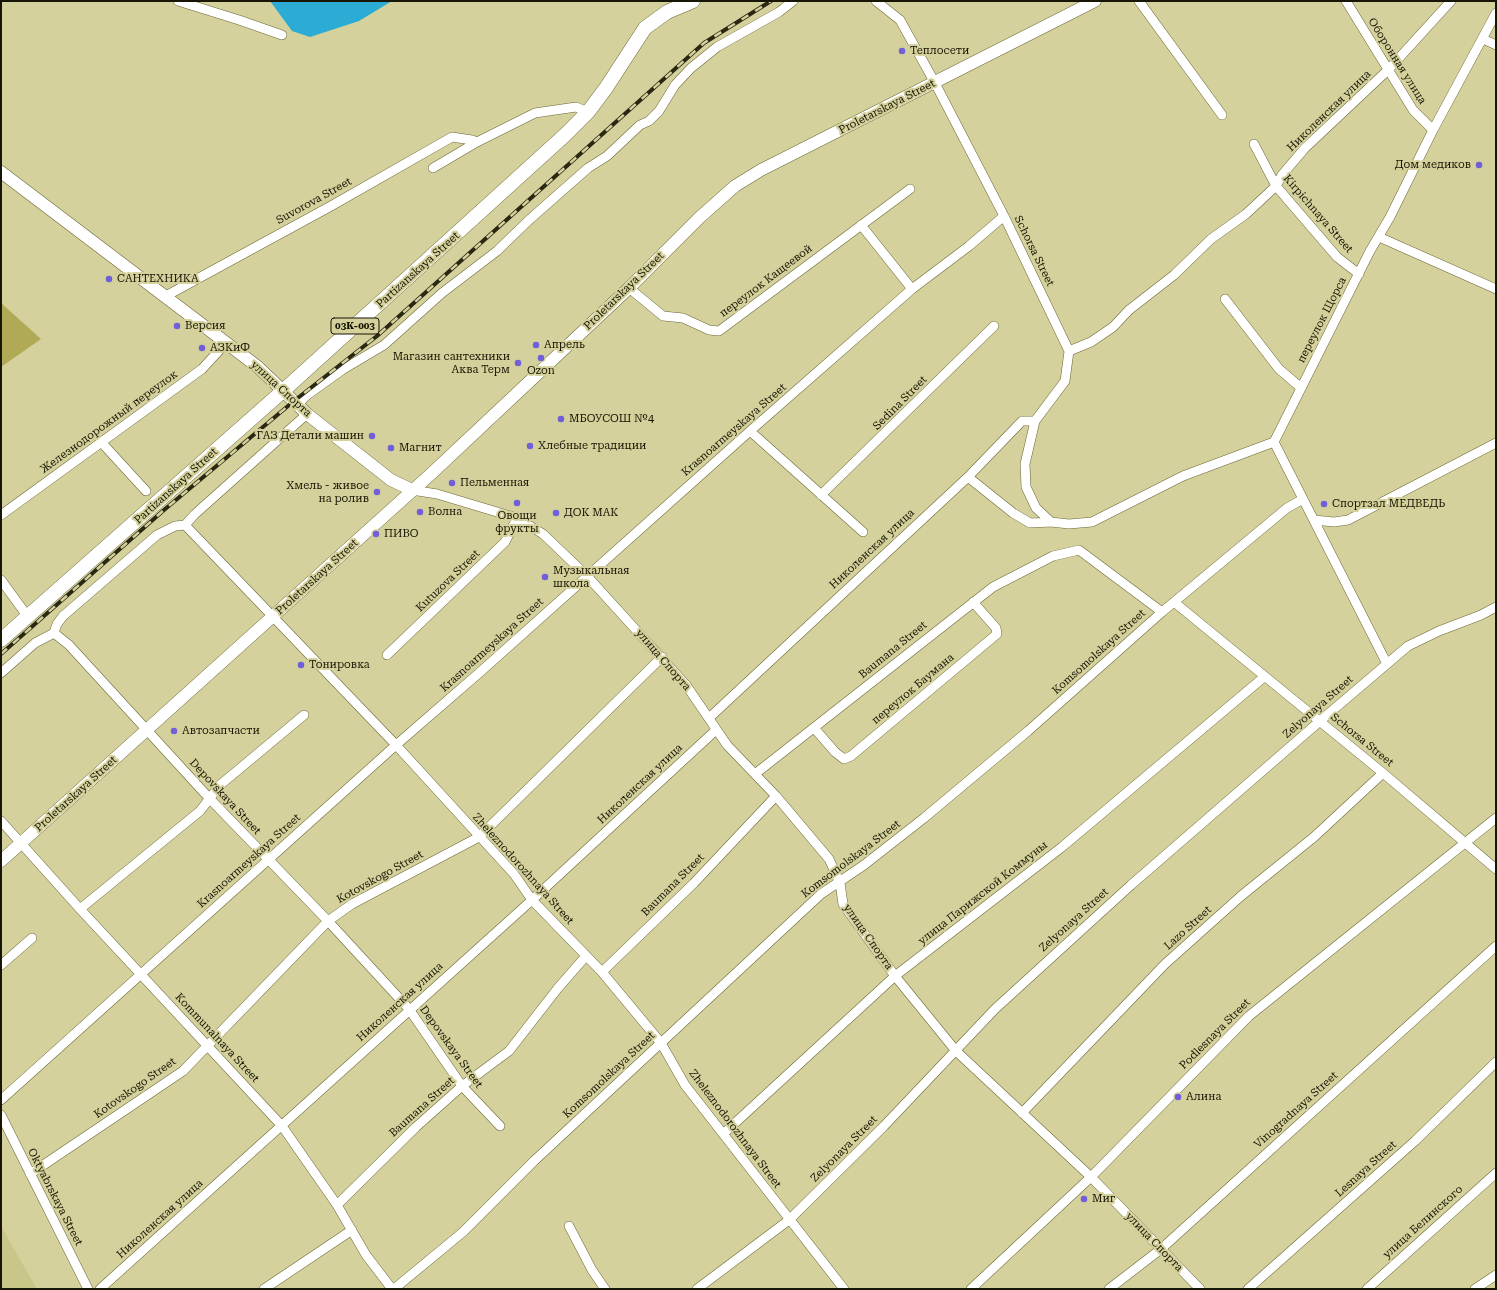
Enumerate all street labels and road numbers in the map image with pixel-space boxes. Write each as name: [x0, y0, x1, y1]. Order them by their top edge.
street label: Оборонная улица: [1365, 15, 1429, 107]
street label: Николенская улица: [1284, 68, 1374, 154]
street label: Proletarskaya Street: [837, 77, 937, 137]
street label: Kirpichnaya Street: [1280, 172, 1356, 256]
street label: Suvorova Street: [274, 175, 354, 227]
street label: Schorsa Street: [1011, 213, 1057, 289]
street label: Partizanskaya Street: [374, 229, 462, 311]
street label: переулок Кащеевой: [717, 242, 815, 320]
street label: Proletarskaya Street: [581, 249, 667, 333]
street label: переулок Щорса: [1295, 275, 1349, 365]
road number: 03К-003: [331, 318, 379, 334]
street label: улица Спорта: [248, 358, 314, 420]
street label: Железнодорожный переулок: [38, 368, 180, 476]
street label: Sedina Street: [870, 373, 930, 433]
street label: Krasnoarmeyskaya Street: [679, 381, 789, 479]
street label: Partizanskaya Street: [132, 445, 220, 527]
street label: Николенская улица: [827, 506, 917, 592]
street label: Proletarskaya Street: [273, 537, 361, 617]
street label: Kutuzova Street: [413, 547, 483, 615]
street label: Krasnoarmeyskaya Street: [438, 595, 546, 695]
street label: Komsomolskaya Street: [1050, 607, 1148, 697]
street label: Baumana Street: [856, 619, 930, 681]
street label: улица Спорта: [633, 627, 693, 693]
street label: переулок Баумана: [869, 651, 957, 727]
street label: Zelyonaya Street: [1280, 673, 1356, 741]
street label: Schorsa Street: [1328, 711, 1396, 769]
street label: Николенская улица: [595, 741, 685, 827]
street label: Proletarskaya Street: [32, 754, 120, 834]
street label: Depovskaya Street: [187, 756, 263, 838]
street label: Krasnoarmeyskaya Street: [195, 811, 303, 911]
street label: Zheleznodorozhnaya Street: [470, 811, 576, 927]
street label: Komsomolskaya Street: [799, 817, 903, 901]
street label: улица Парижской Коммуны: [916, 838, 1050, 948]
street label: Kotovskogo Street: [334, 848, 426, 906]
street label: Baumana Street: [639, 851, 707, 919]
street label: Zelyonaya Street: [1037, 885, 1111, 955]
street label: улица Спорта: [840, 902, 896, 972]
street label: Lazo Street: [1162, 903, 1214, 953]
street label: Николенская улица: [354, 960, 446, 1044]
street label: Kommunalnaya Street: [172, 991, 262, 1085]
street label: Podlesnaya Street: [1177, 996, 1253, 1072]
street label: Depovskaya Street: [417, 1003, 485, 1091]
street label: Komsomolskaya Street: [560, 1029, 658, 1121]
street label: Kotovskogo Street: [92, 1055, 178, 1121]
street label: Zheleznodorozhnaya Street: [686, 1067, 784, 1191]
street label: Vinogradnaya Street: [1251, 1069, 1341, 1151]
street label: Baumana Street: [387, 1074, 457, 1140]
street label: Zelyonaya Street: [808, 1113, 880, 1185]
street label: Lesnaya Street: [1333, 1138, 1399, 1200]
street label: Oktyabrskaya Street: [25, 1146, 85, 1248]
street label: Николенская улица: [114, 1177, 206, 1261]
street label: улица Белинского: [1380, 1183, 1466, 1261]
street label: улица Спорта: [1122, 1210, 1186, 1274]

